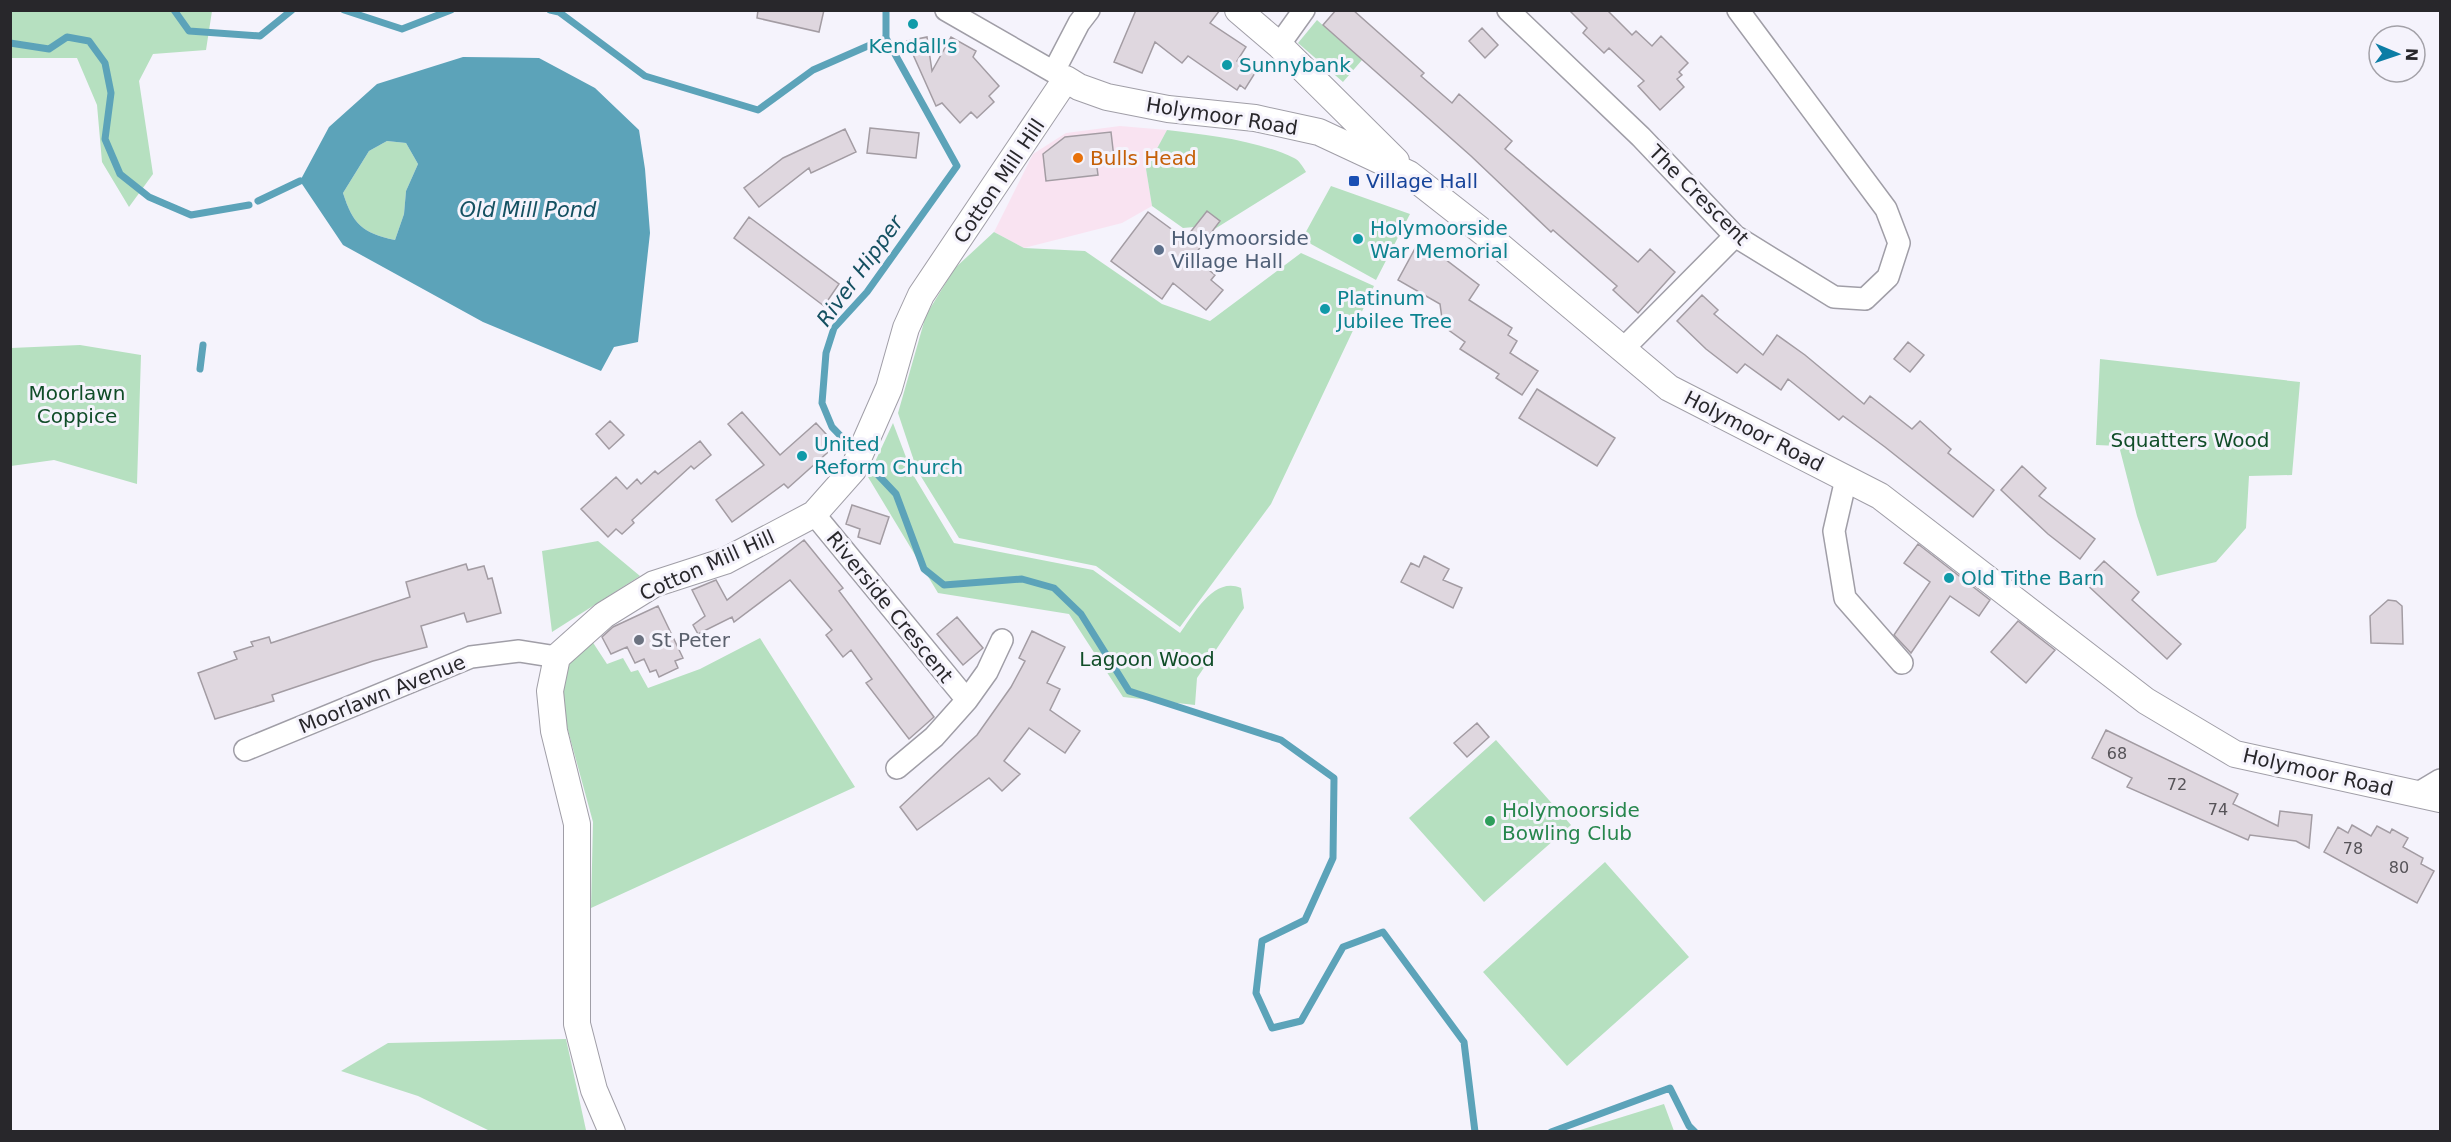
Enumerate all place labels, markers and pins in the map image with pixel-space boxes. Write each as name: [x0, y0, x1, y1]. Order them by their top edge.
marker: Kendall's: [906, 17, 920, 31]
place label: Kendall's: [868, 34, 958, 58]
place label: Sunnybank: [1239, 53, 1351, 77]
marker: Sunnybank: [1220, 58, 1234, 72]
place label: Bulls Head: [1090, 146, 1197, 170]
marker: Bulls Head: [1071, 151, 1085, 165]
place label: Village Hall: [1366, 169, 1478, 193]
marker: Village Hall: [1347, 174, 1361, 188]
place label: Holymoorside War Memorial: [1370, 216, 1508, 263]
place label: Holymoorside Village Hall: [1171, 226, 1309, 273]
marker: Holymoorside War Memorial: [1351, 232, 1365, 246]
marker: Holymoorside Village Hall: [1152, 243, 1166, 257]
place label: Platinum Jubilee Tree: [1335, 286, 1452, 333]
marker: Platinum Jubilee Tree: [1318, 302, 1332, 316]
place label: United Reform Church: [814, 432, 963, 479]
marker: United Reform Church: [795, 449, 809, 463]
place label: Old Tithe Barn: [1961, 566, 2104, 590]
marker: Old Tithe Barn: [1942, 571, 1956, 585]
place label: St Peter: [651, 628, 731, 652]
marker: St Peter: [632, 633, 646, 647]
place label: Holymoorside Bowling Club: [1502, 798, 1640, 845]
marker: Holymoorside Bowling Club: [1483, 814, 1497, 828]

